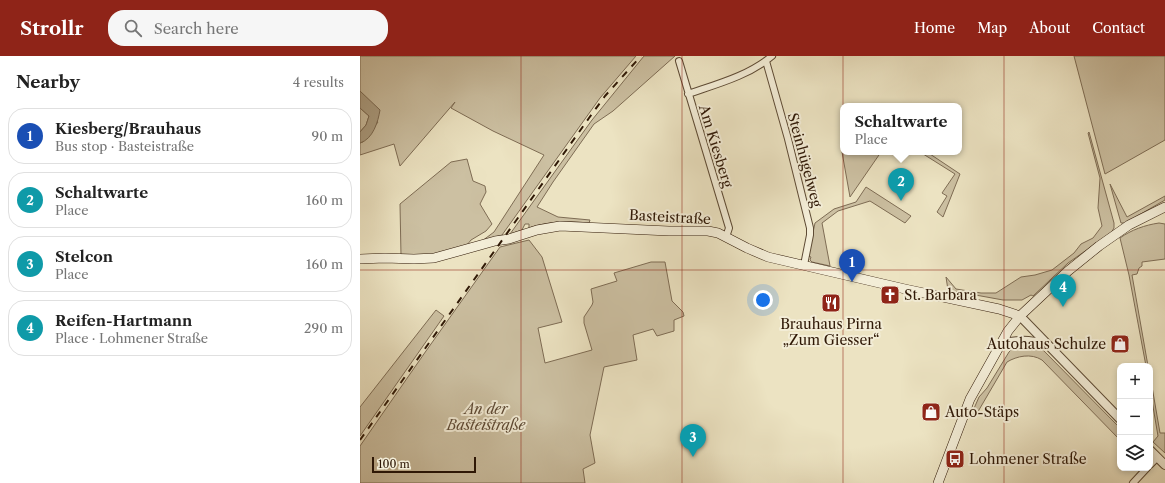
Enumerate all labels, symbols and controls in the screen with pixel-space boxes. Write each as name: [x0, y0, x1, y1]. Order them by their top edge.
search box: [108, 10, 388, 46]
text: Strollr: [20, 17, 84, 40]
icon: search: [122, 17, 144, 39]
text: Search here: [154, 19, 239, 38]
text: Home: [914, 19, 955, 37]
text: Map: [977, 19, 1007, 37]
text: About: [1029, 19, 1070, 37]
text: Contact: [1092, 19, 1145, 37]
text: Nearby: [16, 72, 80, 92]
text: 4 results: [293, 74, 344, 90]
street label: Am Kiesberg: [695, 101, 737, 190]
popup: [840, 103, 962, 155]
street label: Steinhügelweg: [784, 111, 826, 210]
text: Schaltwarte: [854, 112, 948, 131]
text: Kiesberg/Brauhaus: [55, 119, 201, 138]
text: 1: [27, 128, 33, 144]
text: 90 m: [312, 128, 343, 144]
text: Place: [854, 131, 888, 147]
text: Bus stop · Basteistraße: [55, 138, 194, 154]
pin: 2: [888, 168, 914, 201]
text: Schaltwarte: [55, 183, 148, 202]
text: 2: [26, 192, 34, 208]
text: 160 m: [306, 192, 343, 208]
text: Place: [55, 202, 88, 218]
street label: Basteistraße: [629, 206, 712, 228]
text: Stelcon: [55, 247, 113, 266]
pin: 1: [839, 249, 865, 282]
text: 3: [26, 256, 34, 272]
text: 160 m: [306, 256, 343, 272]
text: Place: [55, 266, 88, 282]
pin: 4: [1050, 274, 1076, 307]
church icon: St. Barbara: [879, 284, 901, 306]
place label: St. Barbara: [904, 286, 977, 304]
your location: [753, 290, 773, 310]
restaurant icon: Brauhaus Pirna „Zum Giesser“: [820, 292, 842, 314]
text: Reifen-Hartmann: [55, 311, 192, 330]
place label: Brauhaus Pirna „Zum Giesser“: [780, 315, 882, 349]
text: 4: [26, 320, 34, 336]
text: 290 m: [304, 320, 343, 336]
text: Place · Lohmener Straße: [55, 330, 208, 346]
shop icon: Autohaus Schulze: [1109, 333, 1131, 355]
place label: Autohaus Schulze: [986, 335, 1106, 353]
map controls: [1117, 363, 1153, 471]
button: +: [1117, 363, 1153, 399]
button: −: [1117, 399, 1153, 435]
park label: An der Basteistraße: [446, 400, 527, 434]
shop icon: Auto-Stäps: [920, 401, 942, 423]
place label: Auto-Stäps: [944, 403, 1019, 421]
pin: 3: [680, 424, 706, 457]
button: layers: [1117, 435, 1153, 471]
bus stop icon: Lohmener Straße: [944, 448, 966, 470]
place label: Lohmener Straße: [969, 450, 1087, 468]
scale bar: [372, 455, 476, 474]
text: 100 m: [378, 457, 410, 471]

